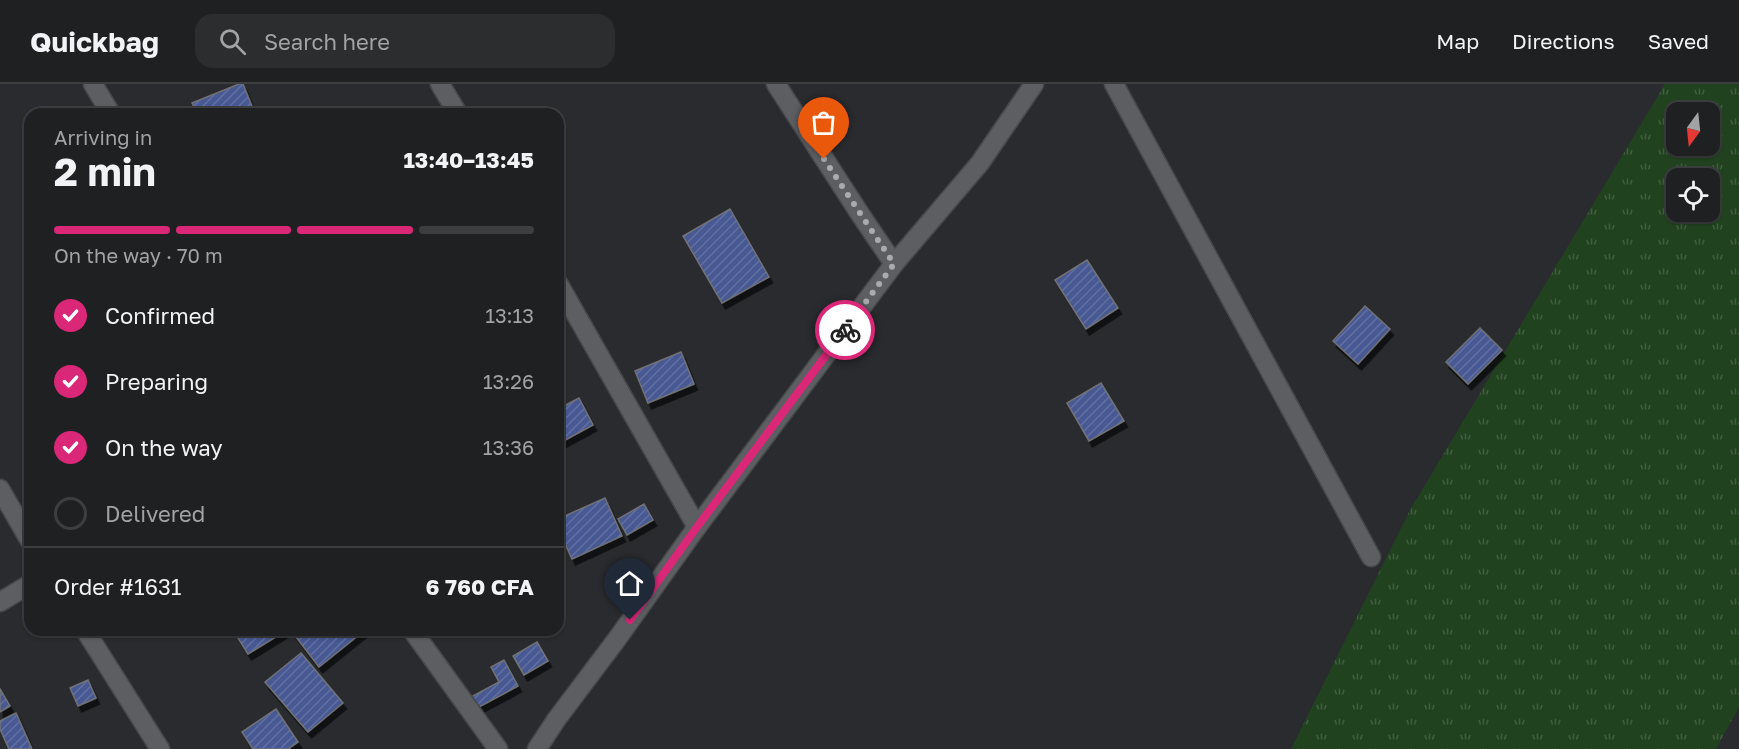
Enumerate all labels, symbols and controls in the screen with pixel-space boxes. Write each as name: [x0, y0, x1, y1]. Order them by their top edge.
search box: [195, 14, 615, 68]
text: Quickbag: [30, 25, 159, 58]
icon: search: [216, 25, 249, 58]
text: Search here: [264, 28, 390, 55]
text: Map: [1436, 28, 1479, 54]
text: Directions: [1512, 28, 1615, 54]
text: Saved: [1648, 28, 1709, 54]
pin: [798, 97, 849, 159]
north arrow: [1666, 102, 1720, 156]
map controls: [1666, 102, 1720, 222]
icon: bag: [807, 106, 840, 139]
text: Arriving in: [54, 125, 152, 149]
text: 13:40–13:45: [404, 146, 534, 173]
text: 2 min: [54, 148, 156, 195]
button: locate: [1666, 168, 1720, 222]
text: On the way · 70 m: [54, 243, 223, 267]
icon: check: [54, 299, 87, 332]
courier: [815, 300, 875, 360]
text: Confirmed: [105, 302, 215, 329]
text: 13:13: [485, 303, 534, 327]
icon: bike: [829, 314, 862, 347]
icon: check: [54, 365, 87, 398]
text: Preparing: [105, 368, 208, 395]
text: 13:26: [483, 369, 534, 393]
icon: check: [54, 431, 87, 464]
text: On the way: [105, 434, 223, 461]
text: 13:36: [483, 435, 534, 459]
text: Delivered: [105, 500, 205, 527]
pin: [604, 558, 655, 620]
icon: home: [613, 567, 646, 600]
text: Order #1631: [54, 573, 182, 600]
text: 6 760 CFA: [426, 573, 534, 600]

